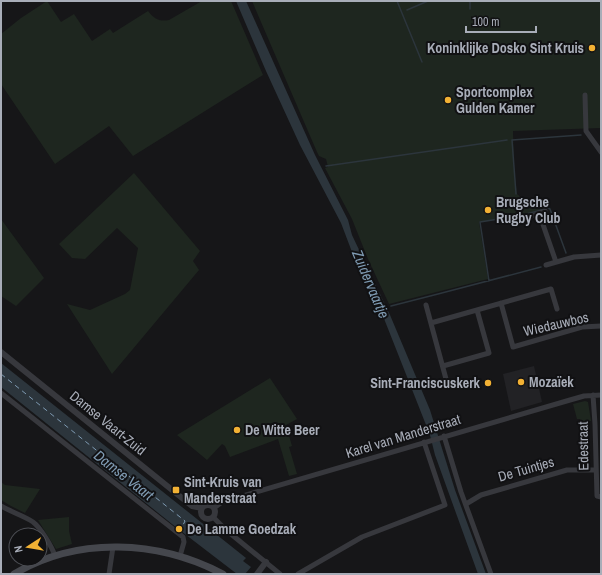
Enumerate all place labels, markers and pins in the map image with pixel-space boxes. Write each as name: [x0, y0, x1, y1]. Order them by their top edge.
place label: Koninklijke Dosko Sint Kruis: [427, 39, 584, 57]
marker: Koninklijke Dosko Sint Kruis: [587, 43, 597, 53]
place label: Sportcomplex Gulden Kamer: [456, 83, 535, 117]
marker: Sportcomplex Gulden Kamer: [443, 95, 453, 105]
place label: Brugsche Rugby Club: [496, 193, 560, 227]
marker: Brugsche Rugby Club: [483, 205, 493, 215]
place label: Mozaïek: [529, 373, 574, 391]
place label: Sint-Franciscuskerk: [370, 374, 481, 392]
marker: Mozaïek: [516, 377, 526, 387]
marker: Sint-Franciscuskerk: [483, 378, 493, 388]
place label: De Witte Beer: [245, 421, 320, 439]
marker: De Witte Beer: [232, 425, 242, 435]
place label: Sint-Kruis van Manderstraat: [184, 473, 262, 507]
marker: Sint-Kruis van Manderstraat: [171, 485, 181, 495]
place label: De Lamme Goedzak: [187, 520, 297, 538]
marker: De Lamme Goedzak: [174, 524, 184, 534]

